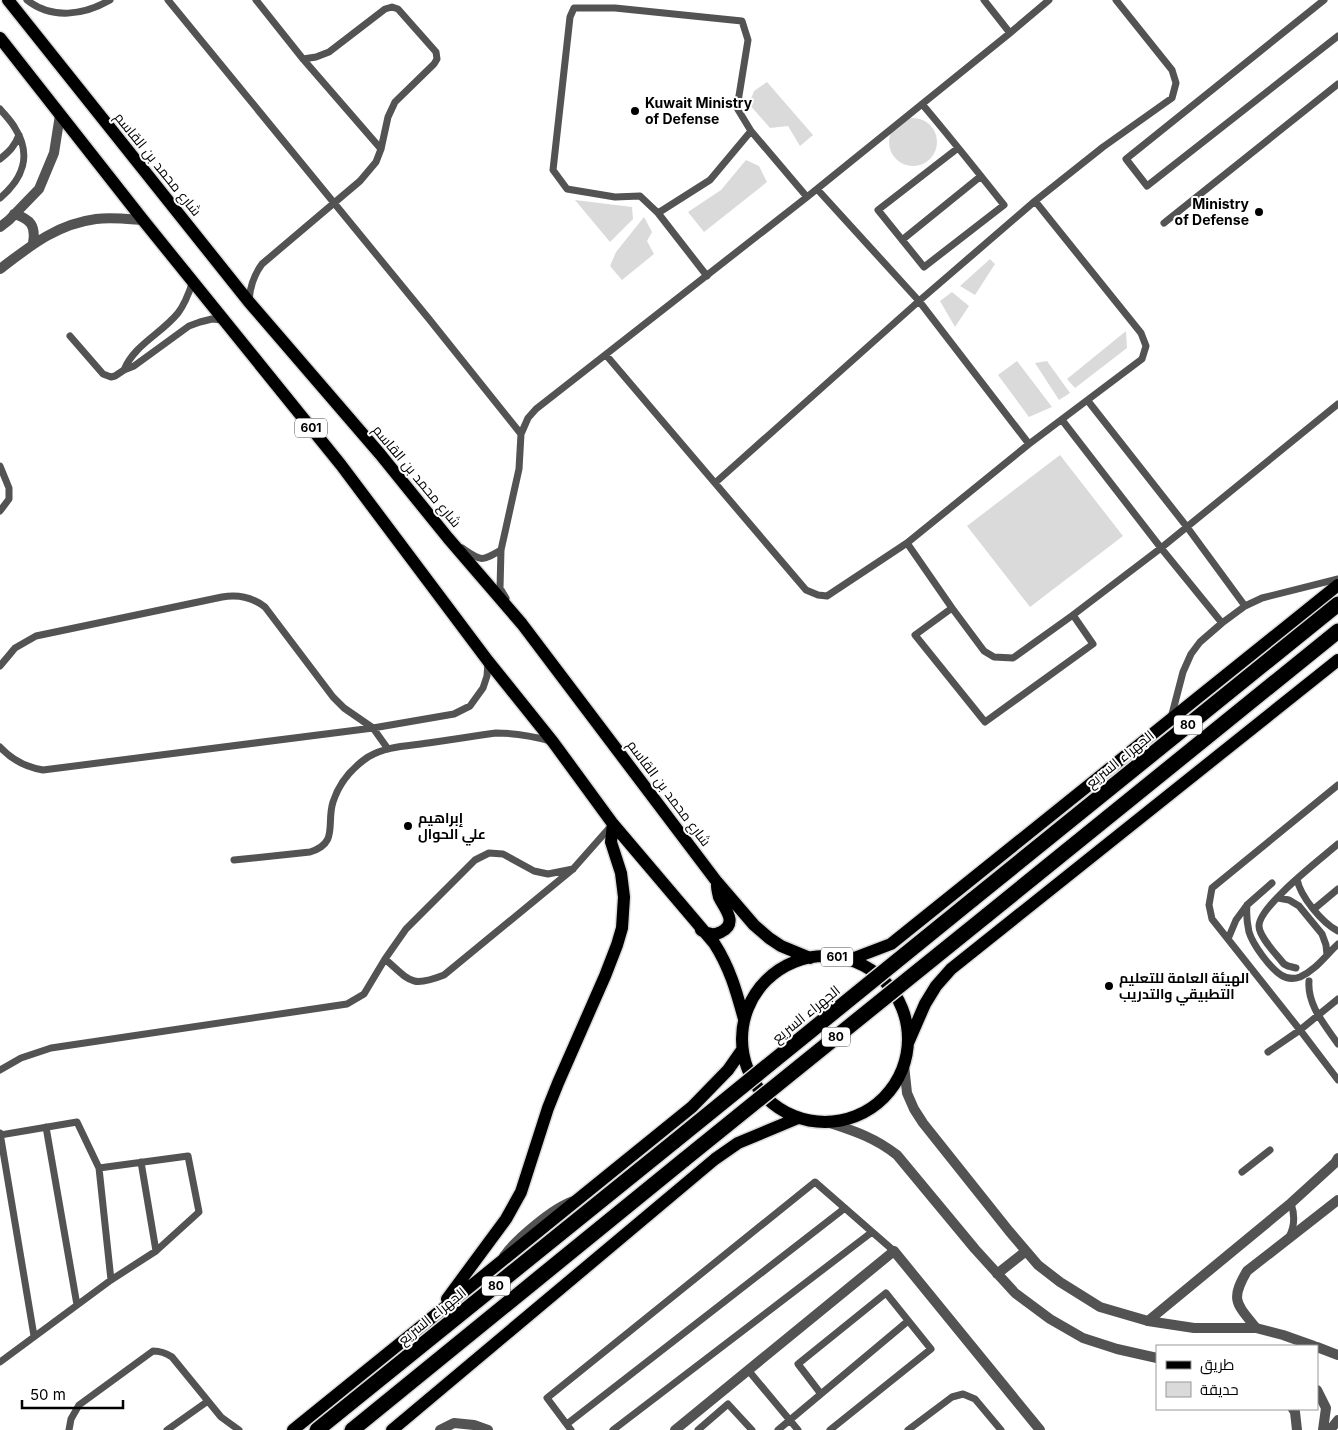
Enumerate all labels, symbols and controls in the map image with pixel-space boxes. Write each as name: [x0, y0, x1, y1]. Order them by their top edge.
place label: Kuwait Ministry of Defense: [645, 94, 753, 127]
marker: Kuwait Ministry of Defense: [629, 105, 641, 117]
street label: شارع محمد بن القاسم: [110, 108, 205, 220]
place label: Ministry of Defense: [1175, 195, 1250, 228]
marker: Ministry of Defense: [1253, 206, 1265, 218]
road number: 601: [295, 418, 327, 438]
street label: شارع محمد بن القاسم: [368, 421, 465, 532]
road number: 80: [1174, 716, 1202, 734]
street label: الجهراء السريع: [1082, 726, 1158, 792]
street label: شارع محمد بن القاسم: [622, 736, 715, 850]
place label: إبراهيم علي الحوال: [418, 809, 486, 846]
marker: إبراهيم علي الحوال: [402, 820, 414, 832]
road number: 601: [821, 948, 853, 966]
place label: الهيئة العامة للتعليم التطبيقي والتدريب: [1119, 969, 1249, 1006]
marker: الهيئة العامة للتعليم التطبيقي والتدريب: [1103, 980, 1115, 992]
street label: الجهراء السريع: [768, 981, 844, 1047]
road number: 80: [822, 1028, 850, 1046]
road number: 80: [482, 1276, 510, 1295]
street label: الجهراء السريع: [394, 1283, 470, 1349]
legend: [1156, 1345, 1318, 1410]
text: طريق: [1200, 1355, 1234, 1375]
scale bar: [22, 1378, 124, 1410]
text: حديقة: [1200, 1380, 1239, 1399]
text: 50 m: [30, 1385, 66, 1404]

